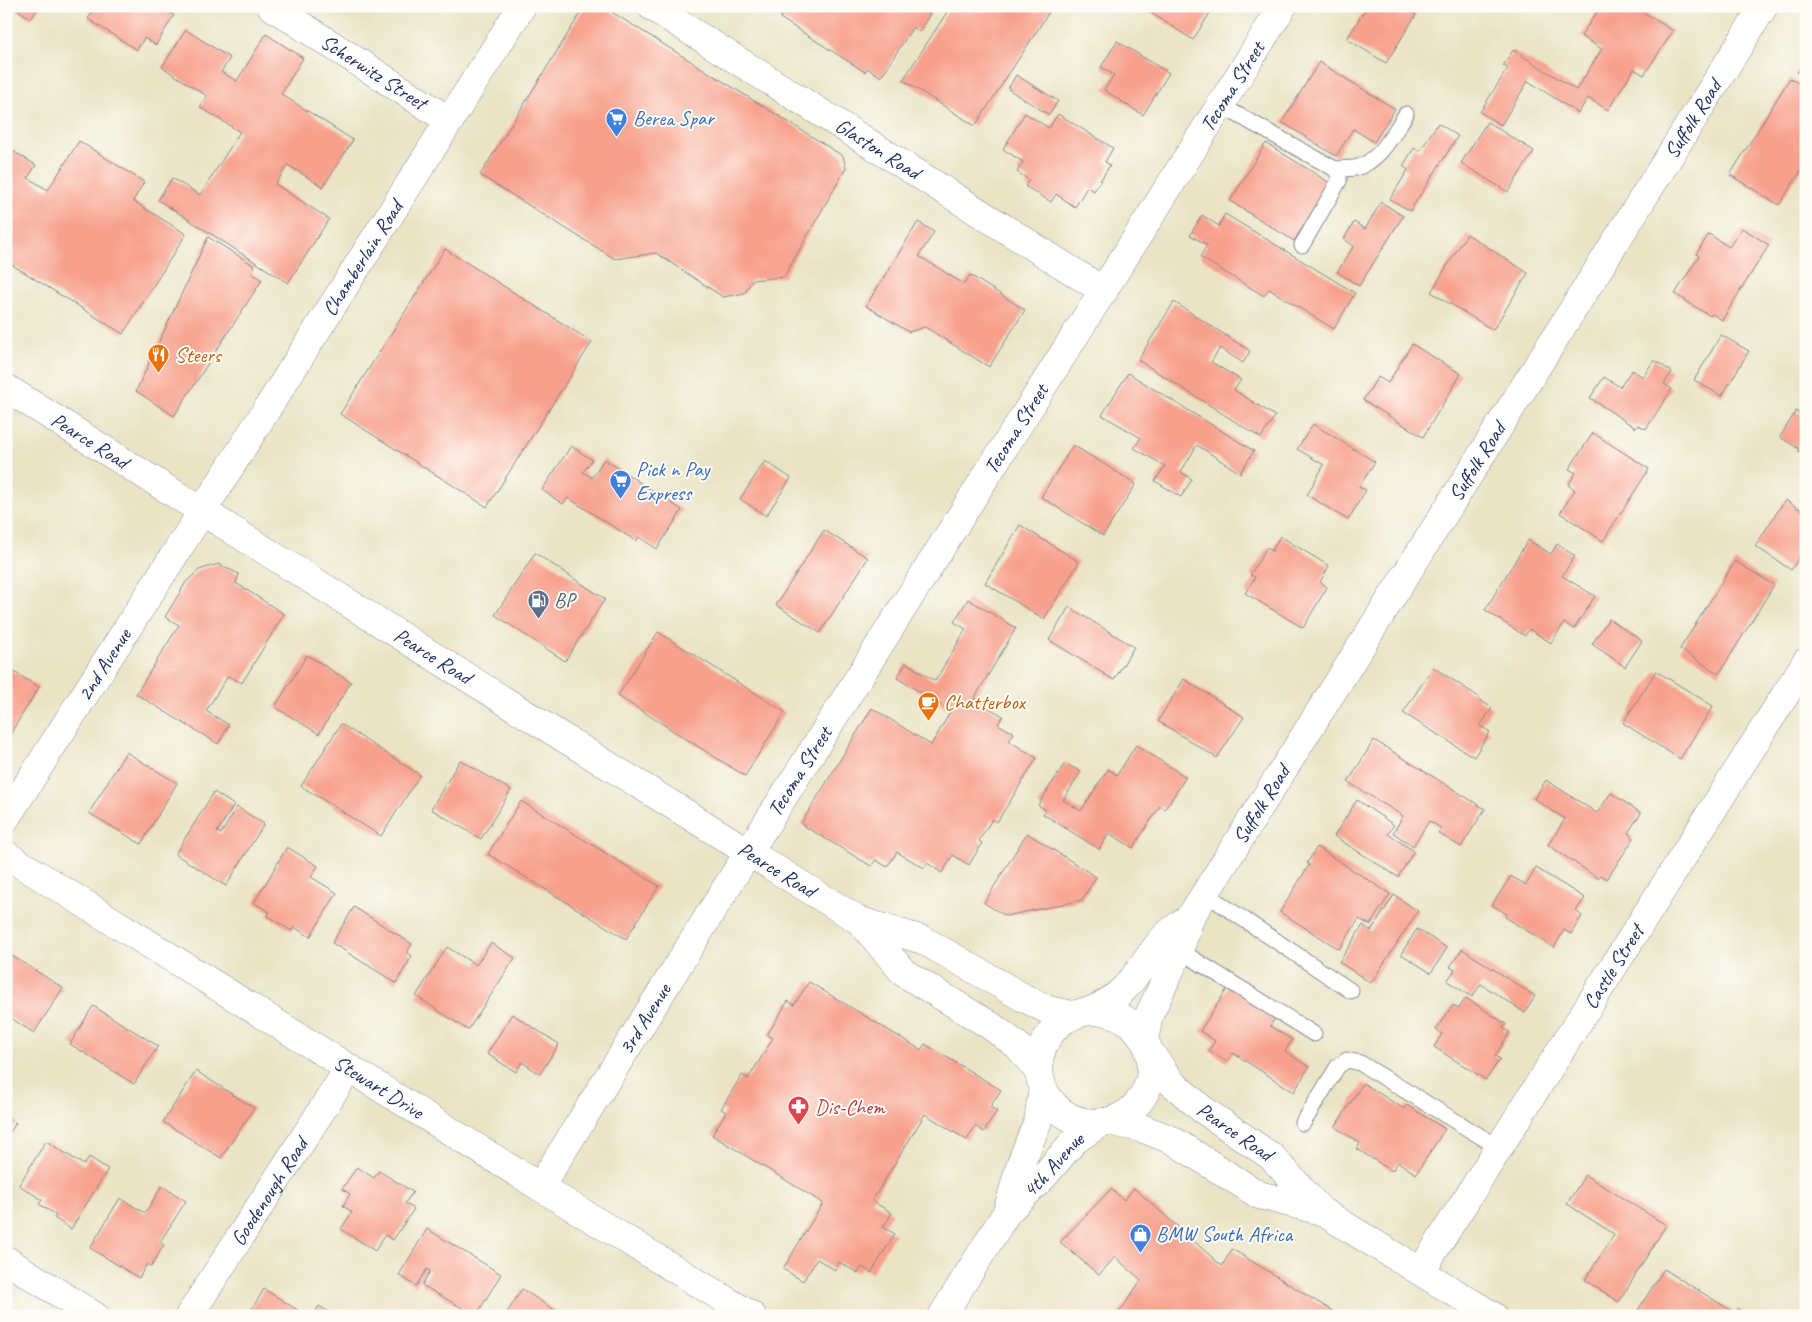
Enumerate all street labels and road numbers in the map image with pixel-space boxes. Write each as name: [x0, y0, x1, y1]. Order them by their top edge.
street label: Scherwitz Street: [316, 28, 434, 117]
street label: Tecoma Street: [1194, 35, 1271, 136]
street label: Suffolk Road: [1658, 73, 1729, 163]
street label: Glaston Road: [831, 112, 928, 187]
street label: Chamberlain Road: [316, 193, 410, 321]
street label: Tecoma Street: [978, 377, 1055, 479]
street label: Pearce Road: [46, 407, 136, 476]
street label: Suffolk Road: [1443, 415, 1513, 506]
street label: Pearce Road: [389, 622, 479, 691]
street label: 2nd Avenue: [71, 623, 137, 706]
street label: Tecoma Street: [761, 720, 839, 821]
street label: Suffolk Road: [1227, 758, 1297, 849]
street label: Pearce Road: [733, 836, 823, 905]
street label: Castle Street: [1577, 917, 1651, 1014]
street label: 3rd Avenue: [613, 978, 677, 1059]
street label: Stewart Drive: [329, 1049, 430, 1126]
street label: Pearce Road: [1192, 1096, 1280, 1168]
street label: 4th Avenue: [1017, 1125, 1089, 1203]
street label: Goodenough Road: [225, 1130, 316, 1250]

